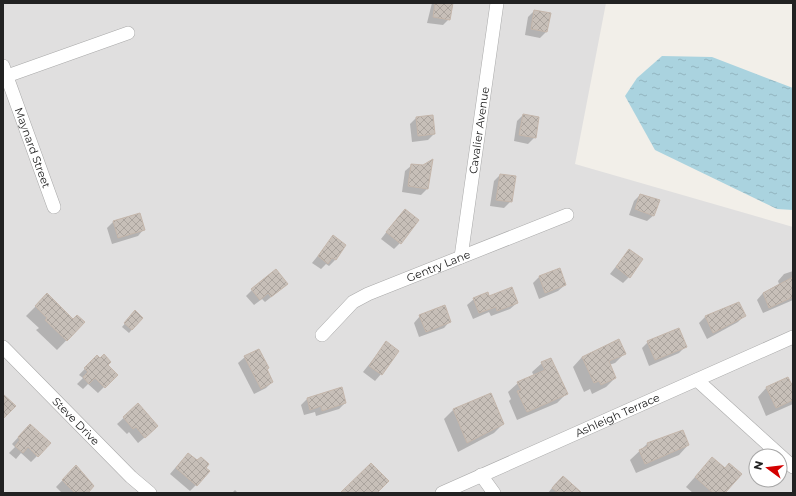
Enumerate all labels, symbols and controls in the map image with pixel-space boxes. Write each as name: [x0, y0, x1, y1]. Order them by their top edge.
street label: Cavalier Avenue: [466, 85, 492, 175]
street label: Maynard Street: [12, 106, 54, 190]
street label: Gentry Lane: [404, 247, 473, 285]
street label: Ashleigh Terrace: [573, 390, 662, 440]
street label: Steve Drive: [49, 394, 103, 448]
north arrow: [748, 448, 788, 488]
text: N: [750, 459, 766, 472]

